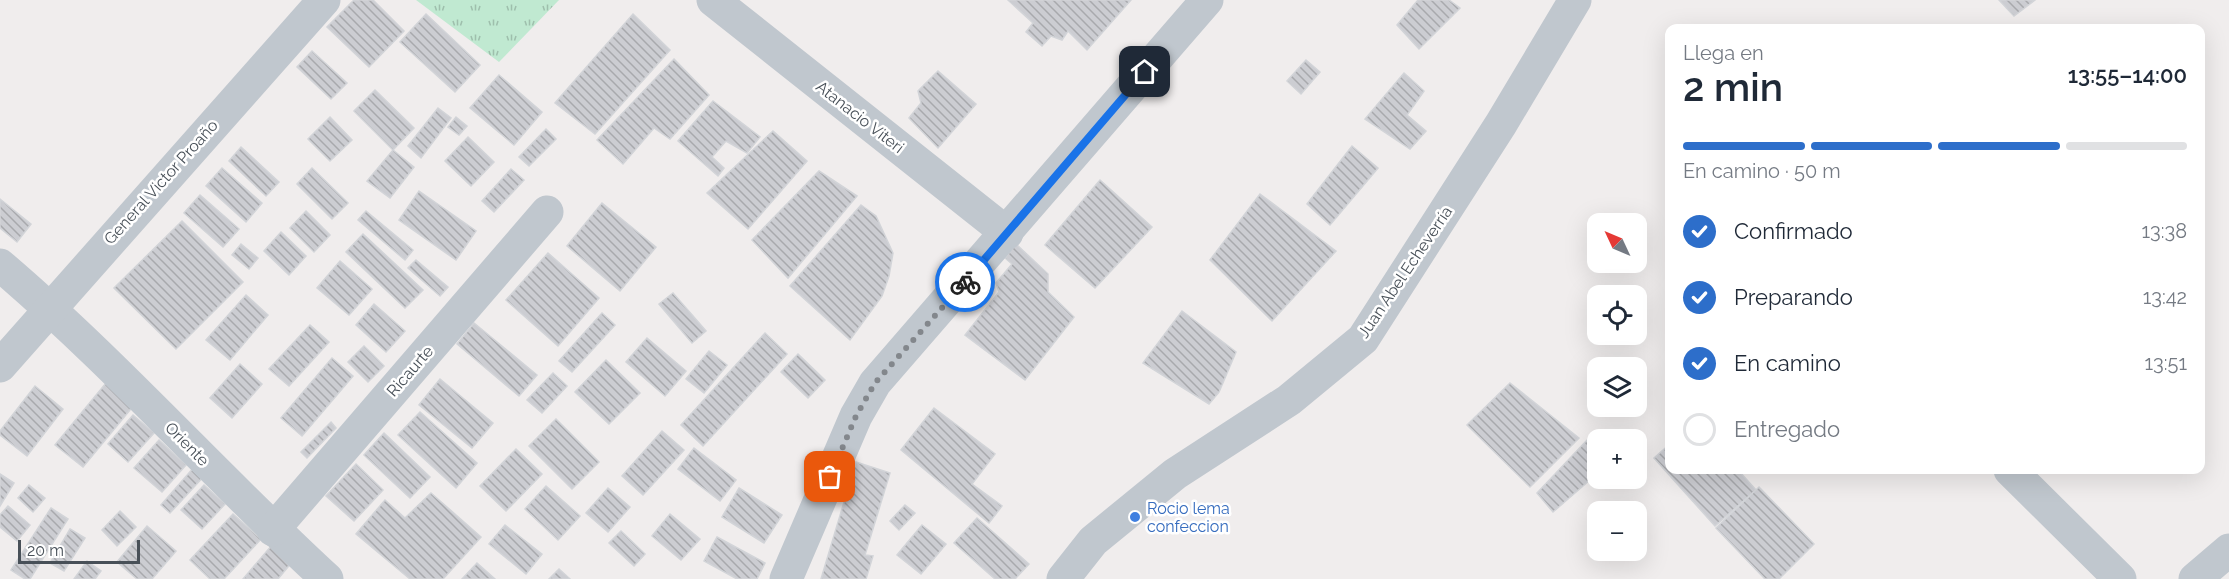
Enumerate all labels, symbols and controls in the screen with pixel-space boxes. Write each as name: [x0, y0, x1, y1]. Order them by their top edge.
text: Llega en: [1683, 41, 1764, 65]
pin: [1119, 46, 1170, 97]
icon: home: [1128, 55, 1161, 88]
text: 13:55–14:00: [2068, 62, 2187, 88]
text: 2 min: [1683, 64, 1783, 110]
street label: Atanacio Viteri: [812, 77, 908, 157]
street label: General Victor Proaño: [100, 116, 222, 248]
text: En camino · 50 m: [1683, 159, 1841, 183]
street label: Juan Abel Echeverría: [1354, 203, 1456, 341]
north arrow: [1587, 213, 1647, 273]
map controls: [1587, 213, 1647, 561]
icon: check: [1683, 215, 1716, 248]
text: Confirmado: [1734, 218, 1853, 244]
text: 13:38: [2141, 219, 2187, 243]
courier: [935, 252, 995, 312]
icon: bike: [949, 266, 982, 299]
icon: check: [1683, 281, 1716, 314]
text: Preparando: [1734, 284, 1853, 310]
button: locate: [1587, 285, 1647, 345]
text: 13:42: [2143, 285, 2187, 309]
street label: Ricaurte: [383, 342, 437, 400]
icon: check: [1683, 347, 1716, 380]
text: En camino: [1734, 350, 1841, 376]
text: 13:51: [2145, 351, 2187, 375]
button: layers: [1587, 357, 1647, 417]
text: Entregado: [1734, 416, 1840, 442]
street label: Oriente: [161, 418, 213, 470]
button: +: [1587, 429, 1647, 489]
pin: [804, 451, 855, 502]
icon: bag: [813, 460, 846, 493]
place label: Rocio lema confeccion: [1147, 499, 1230, 536]
button: −: [1587, 501, 1647, 561]
marker: Rocio lema confeccion: [1128, 510, 1142, 524]
scale bar: [18, 537, 140, 564]
text: 20 m: [27, 541, 64, 560]

